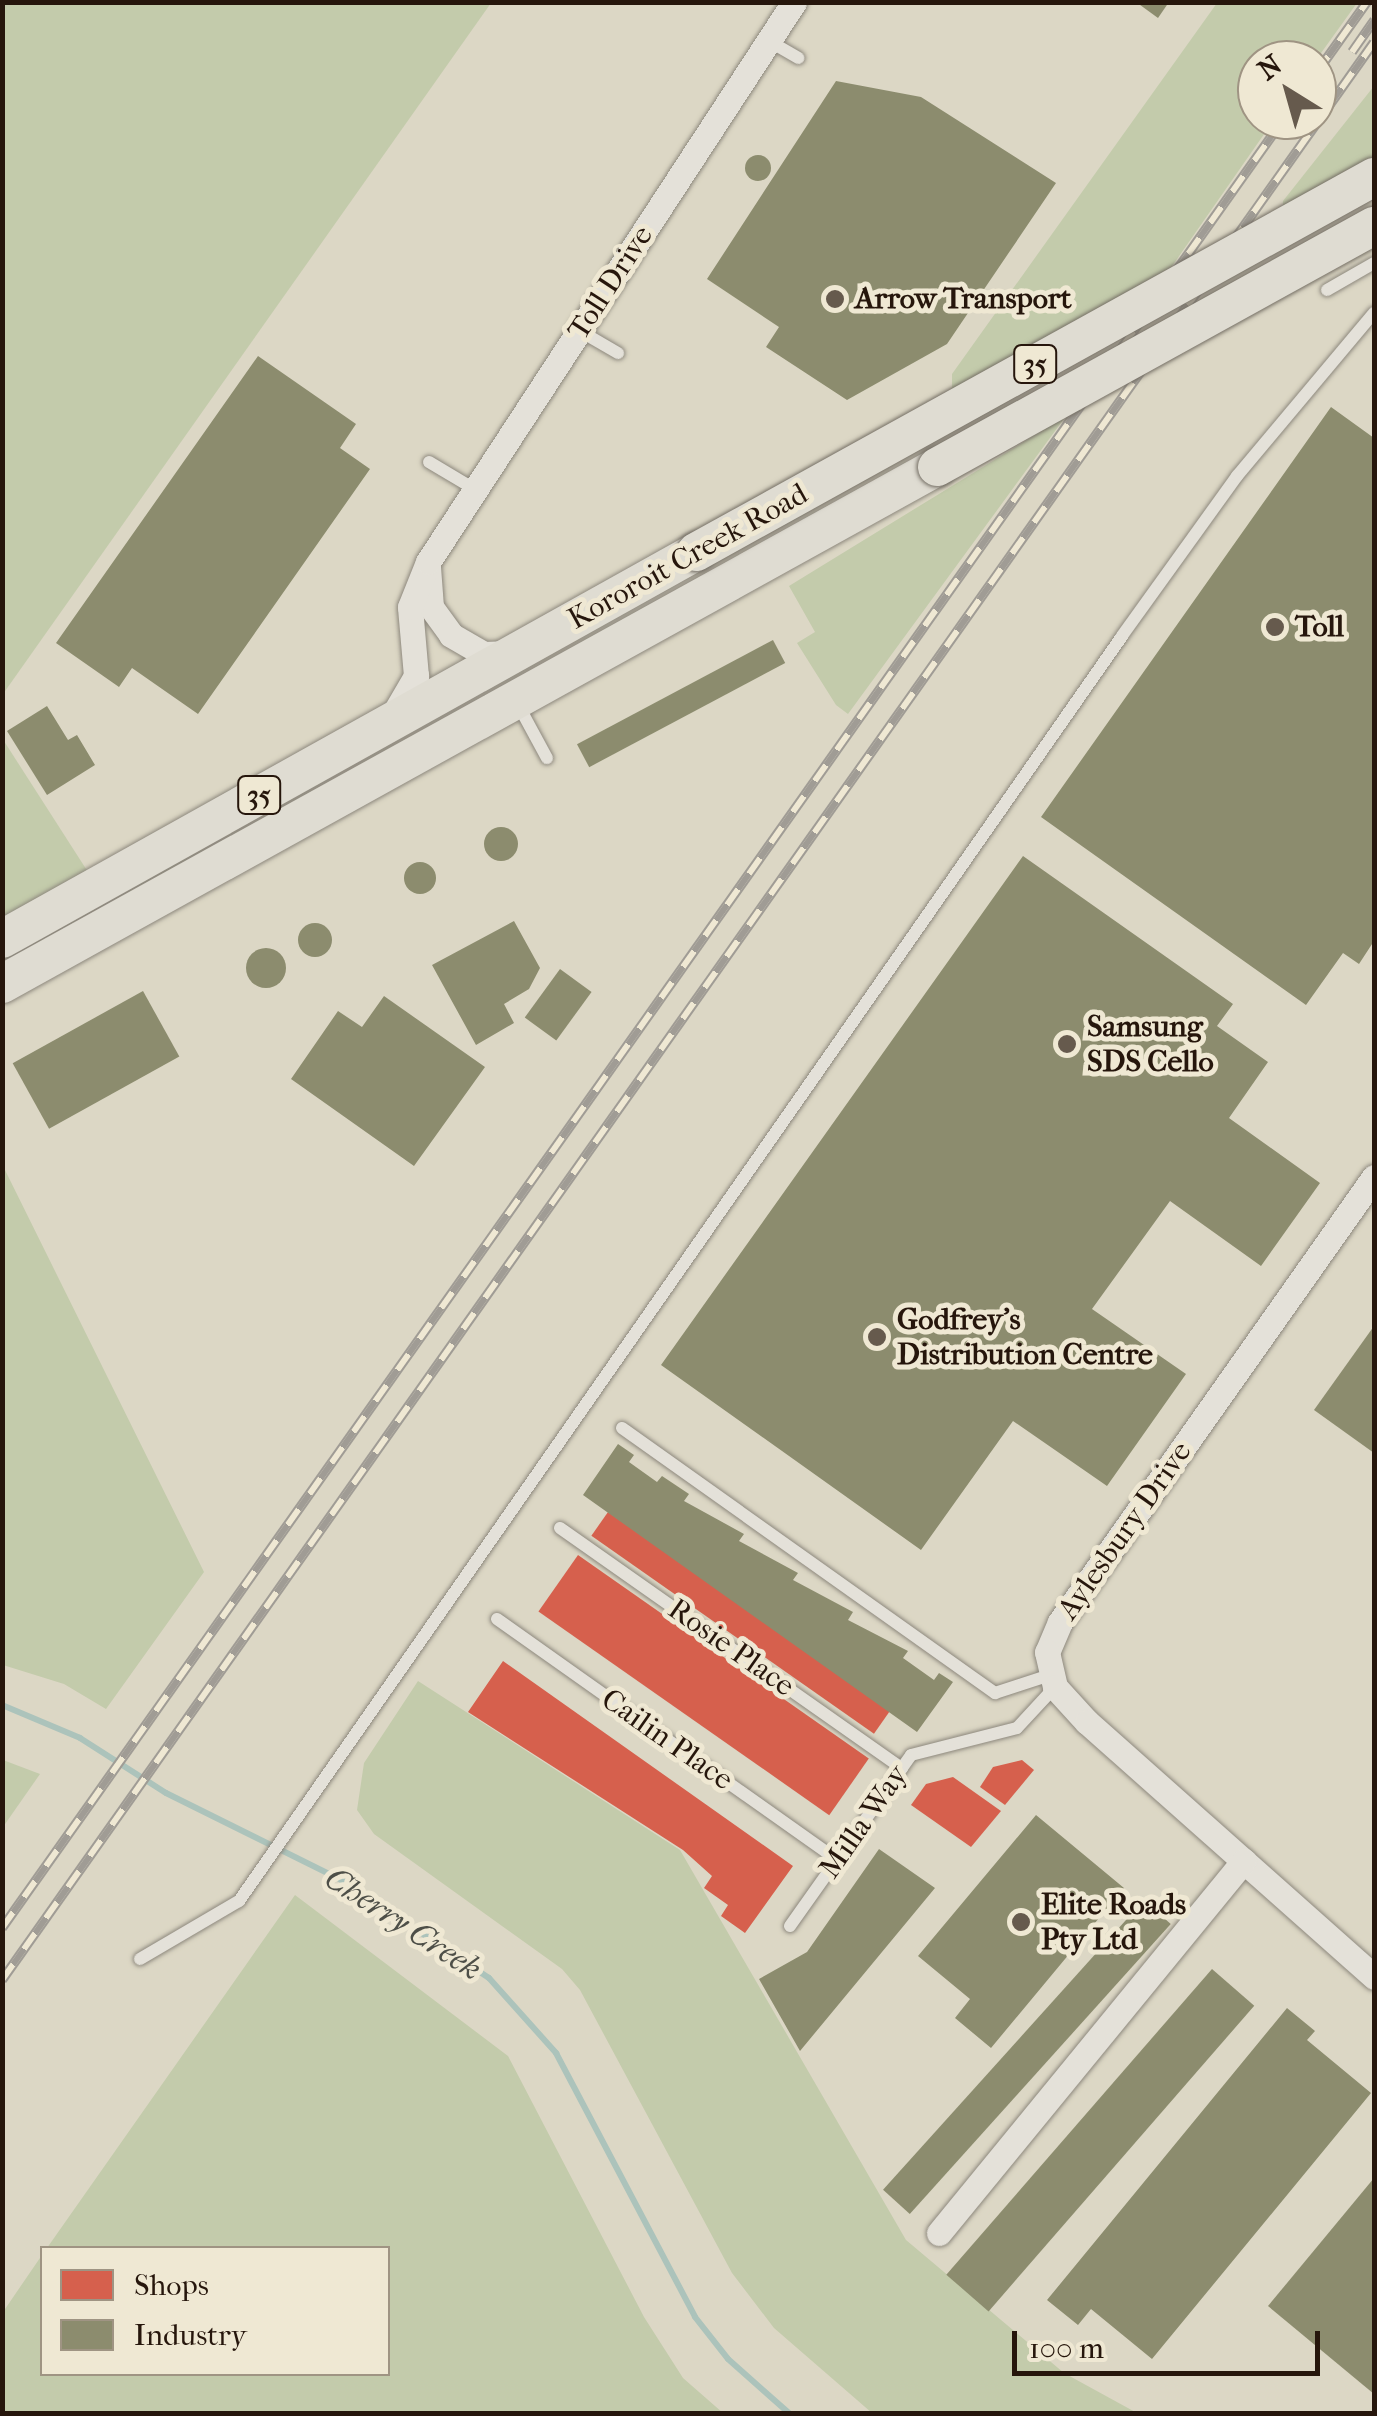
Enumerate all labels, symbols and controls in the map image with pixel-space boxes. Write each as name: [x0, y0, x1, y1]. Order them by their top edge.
north arrow: [1237, 40, 1337, 140]
text: N: [1251, 48, 1288, 87]
street label: Toll Drive: [561, 219, 661, 347]
place label: Arrow Transport: [855, 281, 1071, 317]
marker: Arrow Transport: [824, 288, 846, 310]
road number: 35: [1012, 341, 1058, 387]
street label: Kororoit Creek Road: [562, 476, 814, 638]
place label: Toll: [1295, 609, 1344, 645]
marker: Toll: [1264, 616, 1286, 638]
road number: 35: [236, 772, 282, 818]
place label: Samsung SDS Cello: [1087, 1009, 1214, 1080]
marker: Samsung SDS Cello: [1056, 1033, 1078, 1055]
place label: Godfrey's Distribution Centre: [897, 1302, 1153, 1372]
marker: Godfrey's Distribution Centre: [866, 1326, 888, 1348]
street label: Aylesbury Drive: [1050, 1435, 1200, 1627]
street label: Rosie Place: [661, 1591, 801, 1705]
street label: Cailin Place: [594, 1682, 740, 1798]
street label: Milla Way: [812, 1758, 916, 1886]
water label: Cherry Creek: [317, 1859, 489, 1989]
place label: Elite Roads Pty Ltd: [1041, 1887, 1186, 1958]
marker: Elite Roads Pty Ltd: [1010, 1911, 1032, 1933]
legend: [40, 2246, 390, 2376]
text: Shops: [134, 2268, 209, 2303]
scale bar: [1017, 2311, 1324, 2373]
text: Industry: [134, 2318, 247, 2353]
text: 100 m: [1029, 2331, 1104, 2366]

